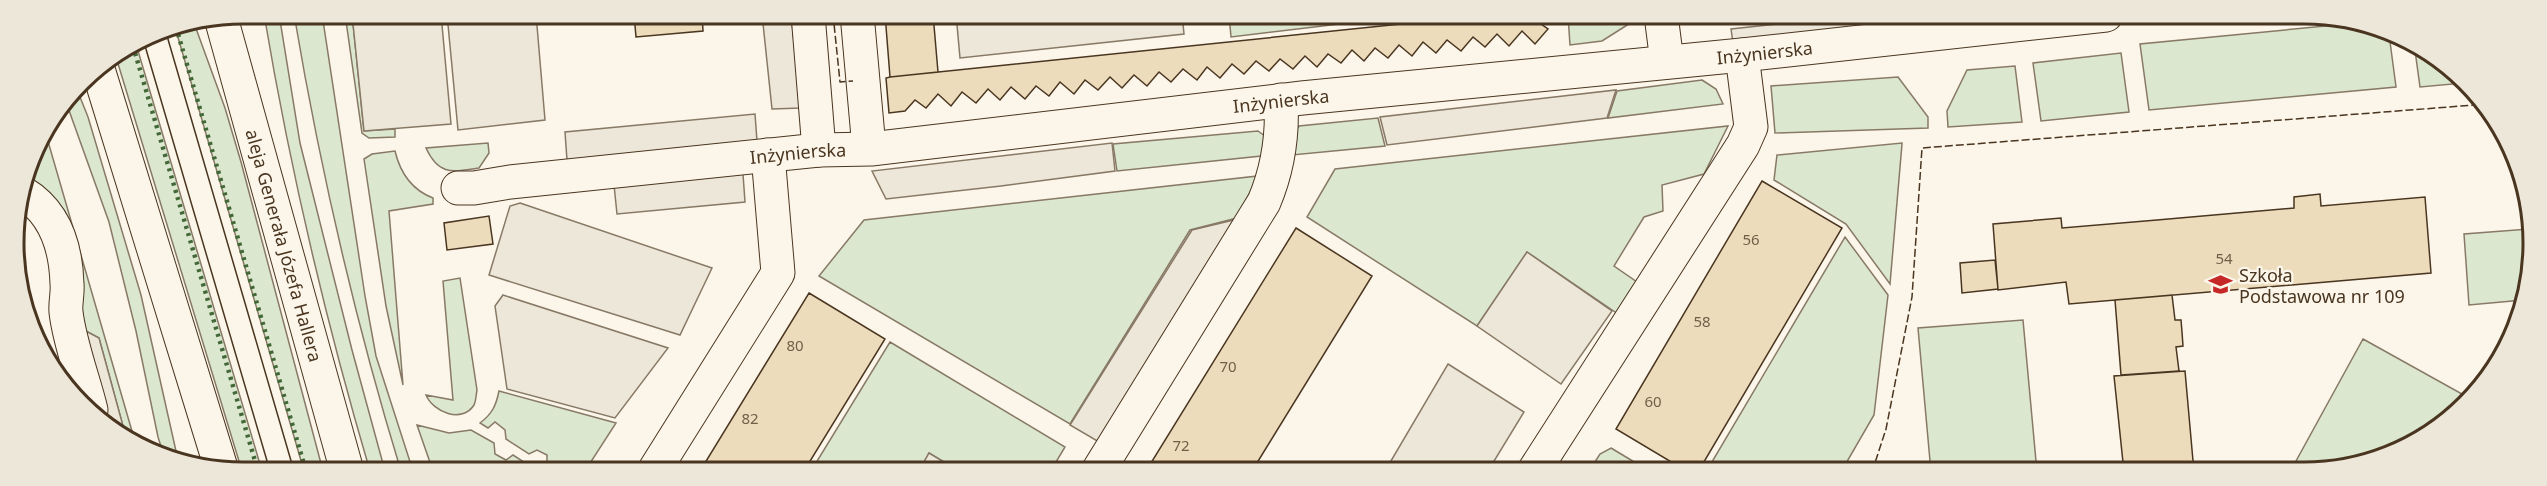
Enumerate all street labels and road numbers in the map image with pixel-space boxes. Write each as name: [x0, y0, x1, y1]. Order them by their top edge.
street label: Inżynierska: [1715, 35, 1814, 69]
street label: Inżynierska: [1232, 83, 1330, 118]
street label: aleja Generała Józefa Hallera: [240, 126, 328, 365]
street label: Inżynierska: [749, 137, 846, 169]

